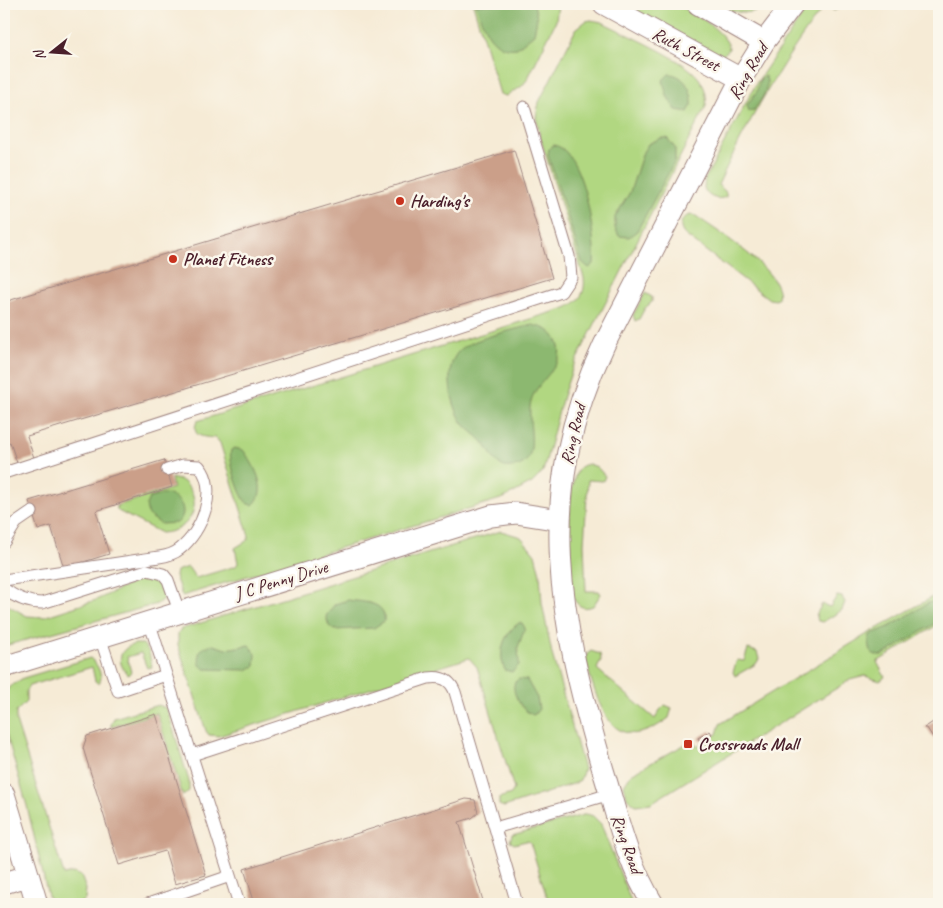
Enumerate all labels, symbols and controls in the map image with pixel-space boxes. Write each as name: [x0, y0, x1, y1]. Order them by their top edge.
street label: Ruth Street: [649, 22, 725, 77]
north arrow: [28, 28, 78, 78]
street label: Ring Road: [723, 36, 774, 103]
text: N: [30, 47, 49, 62]
place label: Harding's: [410, 190, 471, 212]
marker: Harding's: [394, 195, 406, 207]
place label: Planet Fitness: [183, 248, 274, 270]
marker: Planet Fitness: [167, 253, 179, 265]
street label: Ring Road: [555, 399, 591, 467]
street label: J C Penny Drive: [231, 555, 331, 605]
place label: Crossroads Mall: [698, 733, 802, 755]
marker: Crossroads Mall: [682, 738, 694, 750]
street label: Ring Road: [606, 811, 649, 879]

